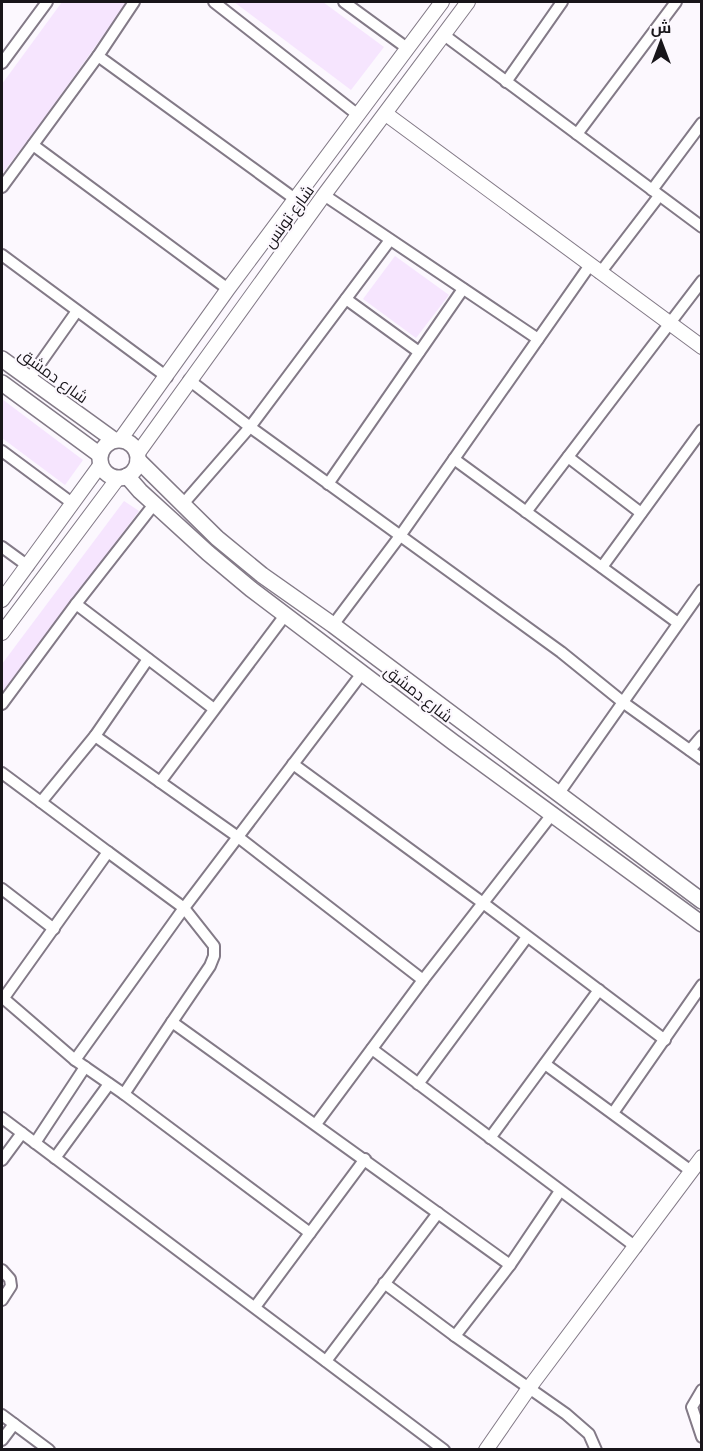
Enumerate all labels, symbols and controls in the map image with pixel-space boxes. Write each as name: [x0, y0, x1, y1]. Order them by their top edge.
north arrow: [631, 12, 691, 72]
text: ش: [651, 17, 671, 37]
street label: شارع تونس: [259, 181, 320, 253]
street label: شارع دمشق: [14, 343, 92, 409]
street label: شارع دمشق: [379, 661, 457, 728]

